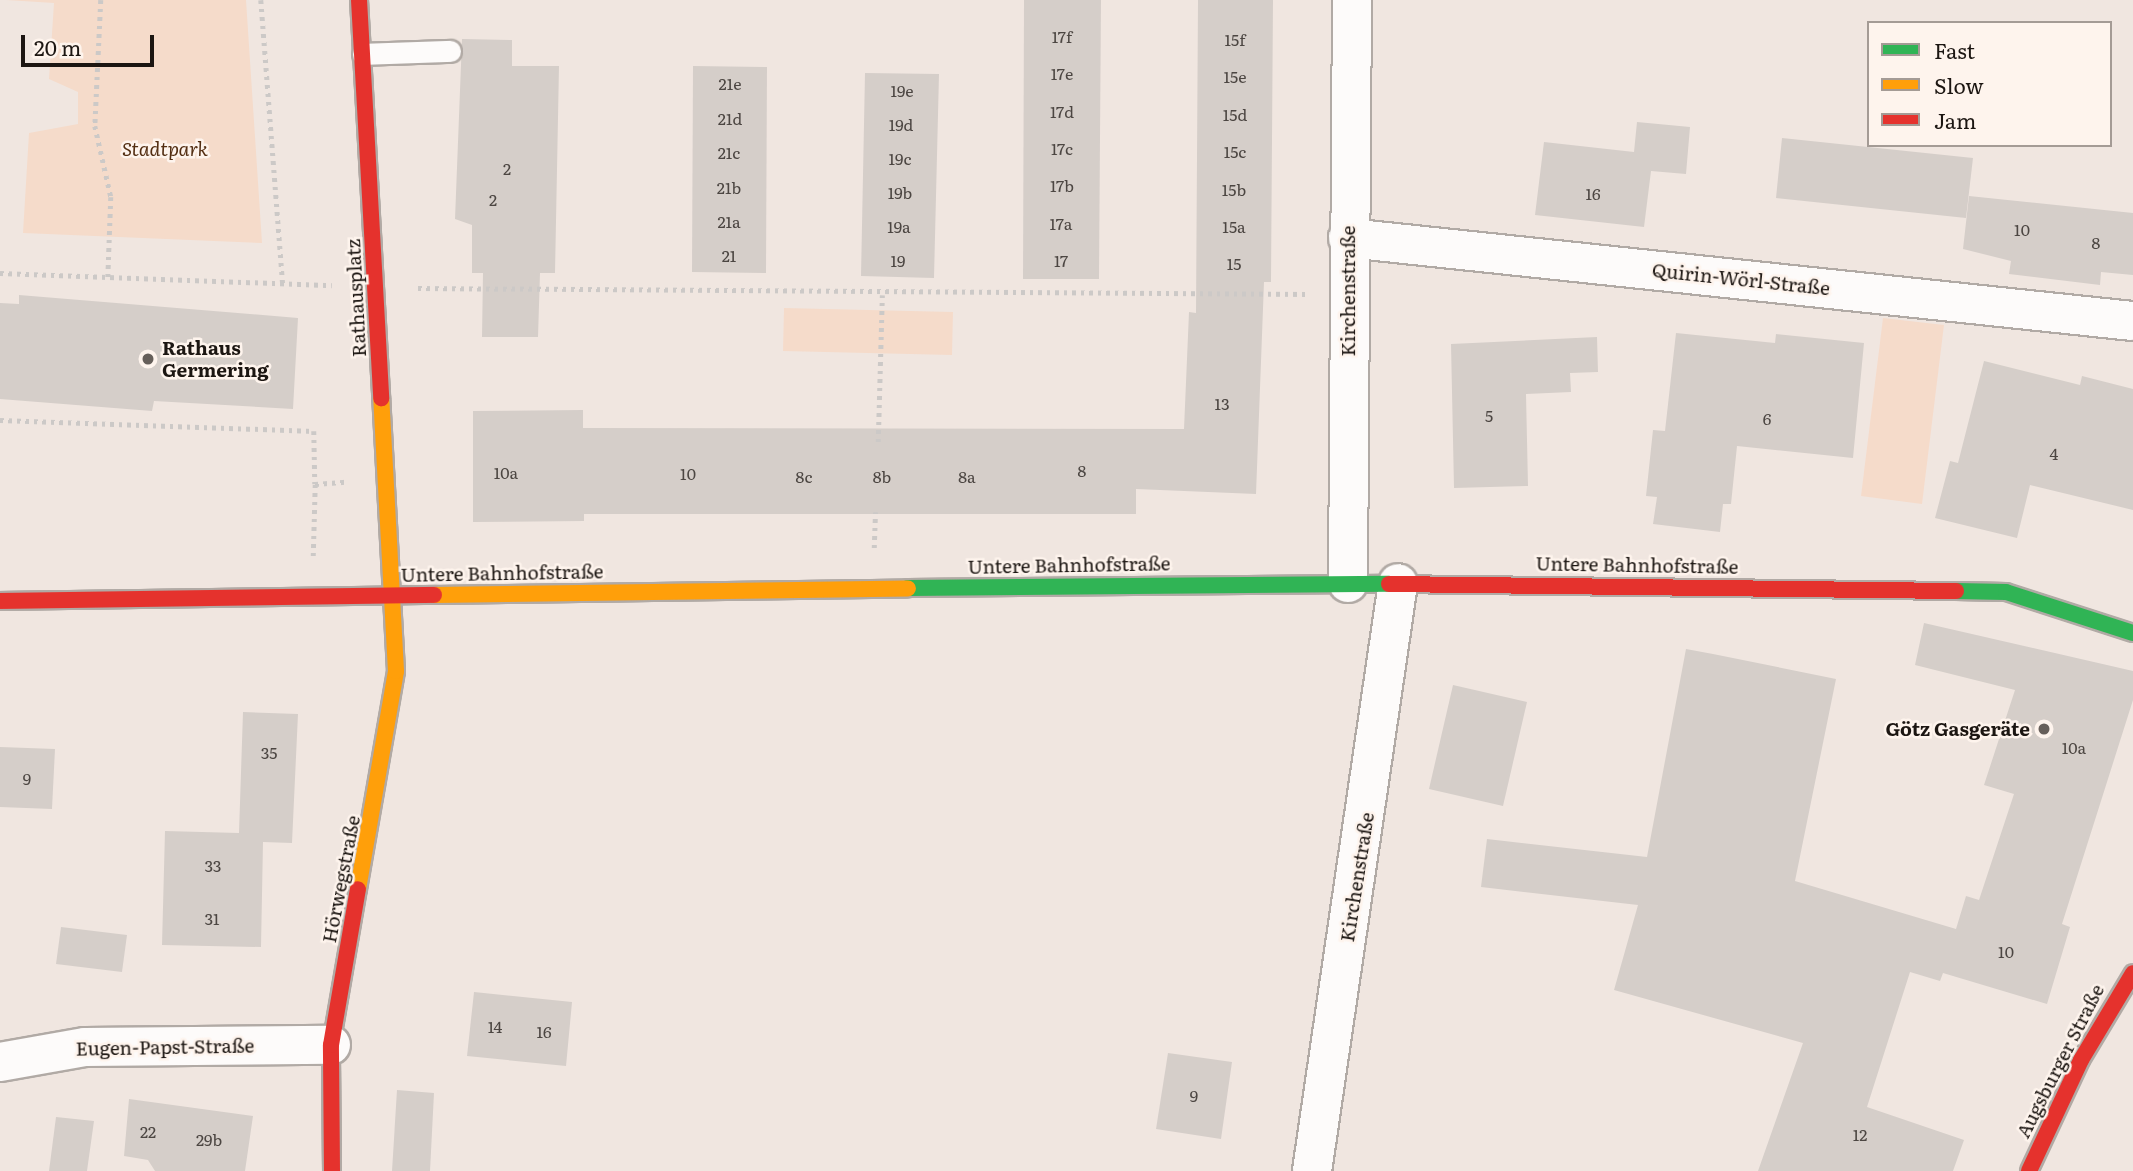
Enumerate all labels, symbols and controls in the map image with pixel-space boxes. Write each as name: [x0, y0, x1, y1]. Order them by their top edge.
scale bar: [24, 21, 158, 65]
legend: [1867, 21, 2112, 147]
house number: 17f: [1052, 26, 1072, 46]
house number: 15f: [1225, 29, 1245, 49]
text: 20 m: [34, 31, 81, 62]
text: Fast: [1934, 34, 1975, 65]
house number: 17e: [1051, 63, 1073, 83]
house number: 15e: [1224, 66, 1246, 86]
text: Slow: [1934, 69, 1984, 100]
house number: 21e: [719, 73, 741, 93]
house number: 19e: [890, 80, 914, 100]
house number: 17d: [1050, 101, 1074, 121]
house number: 15d: [1223, 104, 1247, 124]
text: Jam: [1934, 104, 1976, 135]
house number: 21d: [718, 108, 742, 128]
house number: 19d: [889, 114, 913, 134]
park label: Stadtpark: [122, 138, 208, 160]
house number: 17c: [1051, 138, 1073, 158]
house number: 15c: [1224, 141, 1246, 161]
house number: 21c: [718, 142, 740, 162]
house number: 19c: [889, 148, 911, 168]
house number: 2: [503, 158, 511, 178]
house number: 17b: [1050, 175, 1074, 195]
house number: 21b: [717, 177, 741, 197]
house number: 15b: [1222, 179, 1246, 199]
house number: 19b: [888, 182, 912, 202]
house number: 16: [1585, 183, 1601, 203]
house number: 2: [489, 189, 497, 209]
house number: 21a: [717, 211, 741, 231]
house number: 17a: [1050, 213, 1072, 233]
house number: 19a: [887, 216, 911, 236]
house number: 15a: [1222, 216, 1246, 236]
house number: 10: [2014, 219, 2030, 239]
street label: Kirchenstraße: [1337, 226, 1359, 356]
house number: 8: [2092, 232, 2100, 252]
street label: Rathausplatz: [342, 238, 370, 358]
house number: 21: [722, 245, 736, 265]
house number: 19: [891, 250, 905, 270]
house number: 17: [1054, 250, 1068, 270]
house number: 15: [1227, 253, 1241, 273]
street label: Quirin-Wörl-Straße: [1651, 258, 1831, 300]
place label: Rathaus Germering: [162, 337, 269, 381]
marker: Rathaus Germering: [140, 351, 156, 367]
house number: 13: [1214, 393, 1230, 413]
house number: 5: [1485, 405, 1493, 425]
house number: 6: [1763, 408, 1771, 428]
house number: 4: [2050, 443, 2058, 463]
house number: 8: [1078, 460, 1086, 480]
house number: 10a: [494, 462, 518, 482]
house number: 10: [680, 463, 696, 483]
house number: 8c: [796, 466, 812, 486]
house number: 8b: [873, 466, 891, 486]
house number: 8a: [958, 466, 976, 486]
street label: Untere Bahnhofstraße: [967, 552, 1171, 578]
street label: Untere Bahnhofstraße: [1535, 552, 1739, 578]
street label: Untere Bahnhofstraße: [400, 560, 604, 586]
place label: Götz Gasgeräte: [1885, 718, 2030, 740]
marker: Götz Gasgeräte: [2036, 721, 2052, 737]
house number: 10a: [2062, 737, 2086, 757]
house number: 35: [261, 742, 277, 762]
house number: 9: [23, 768, 31, 788]
street label: Kirchenstraße: [1335, 811, 1379, 943]
street label: Hörwegstraße: [317, 813, 365, 945]
house number: 33: [205, 855, 221, 875]
house number: 31: [204, 908, 220, 928]
house number: 10: [1998, 941, 2014, 961]
street label: Augsburger Straße: [2011, 980, 2109, 1142]
house number: 14: [488, 1016, 502, 1036]
house number: 16: [536, 1021, 552, 1041]
street label: Eugen-Papst-Straße: [75, 1034, 255, 1060]
house number: 9: [1190, 1085, 1198, 1105]
house number: 22: [140, 1121, 156, 1141]
house number: 12: [1853, 1124, 1867, 1144]
house number: 29b: [196, 1129, 222, 1149]

